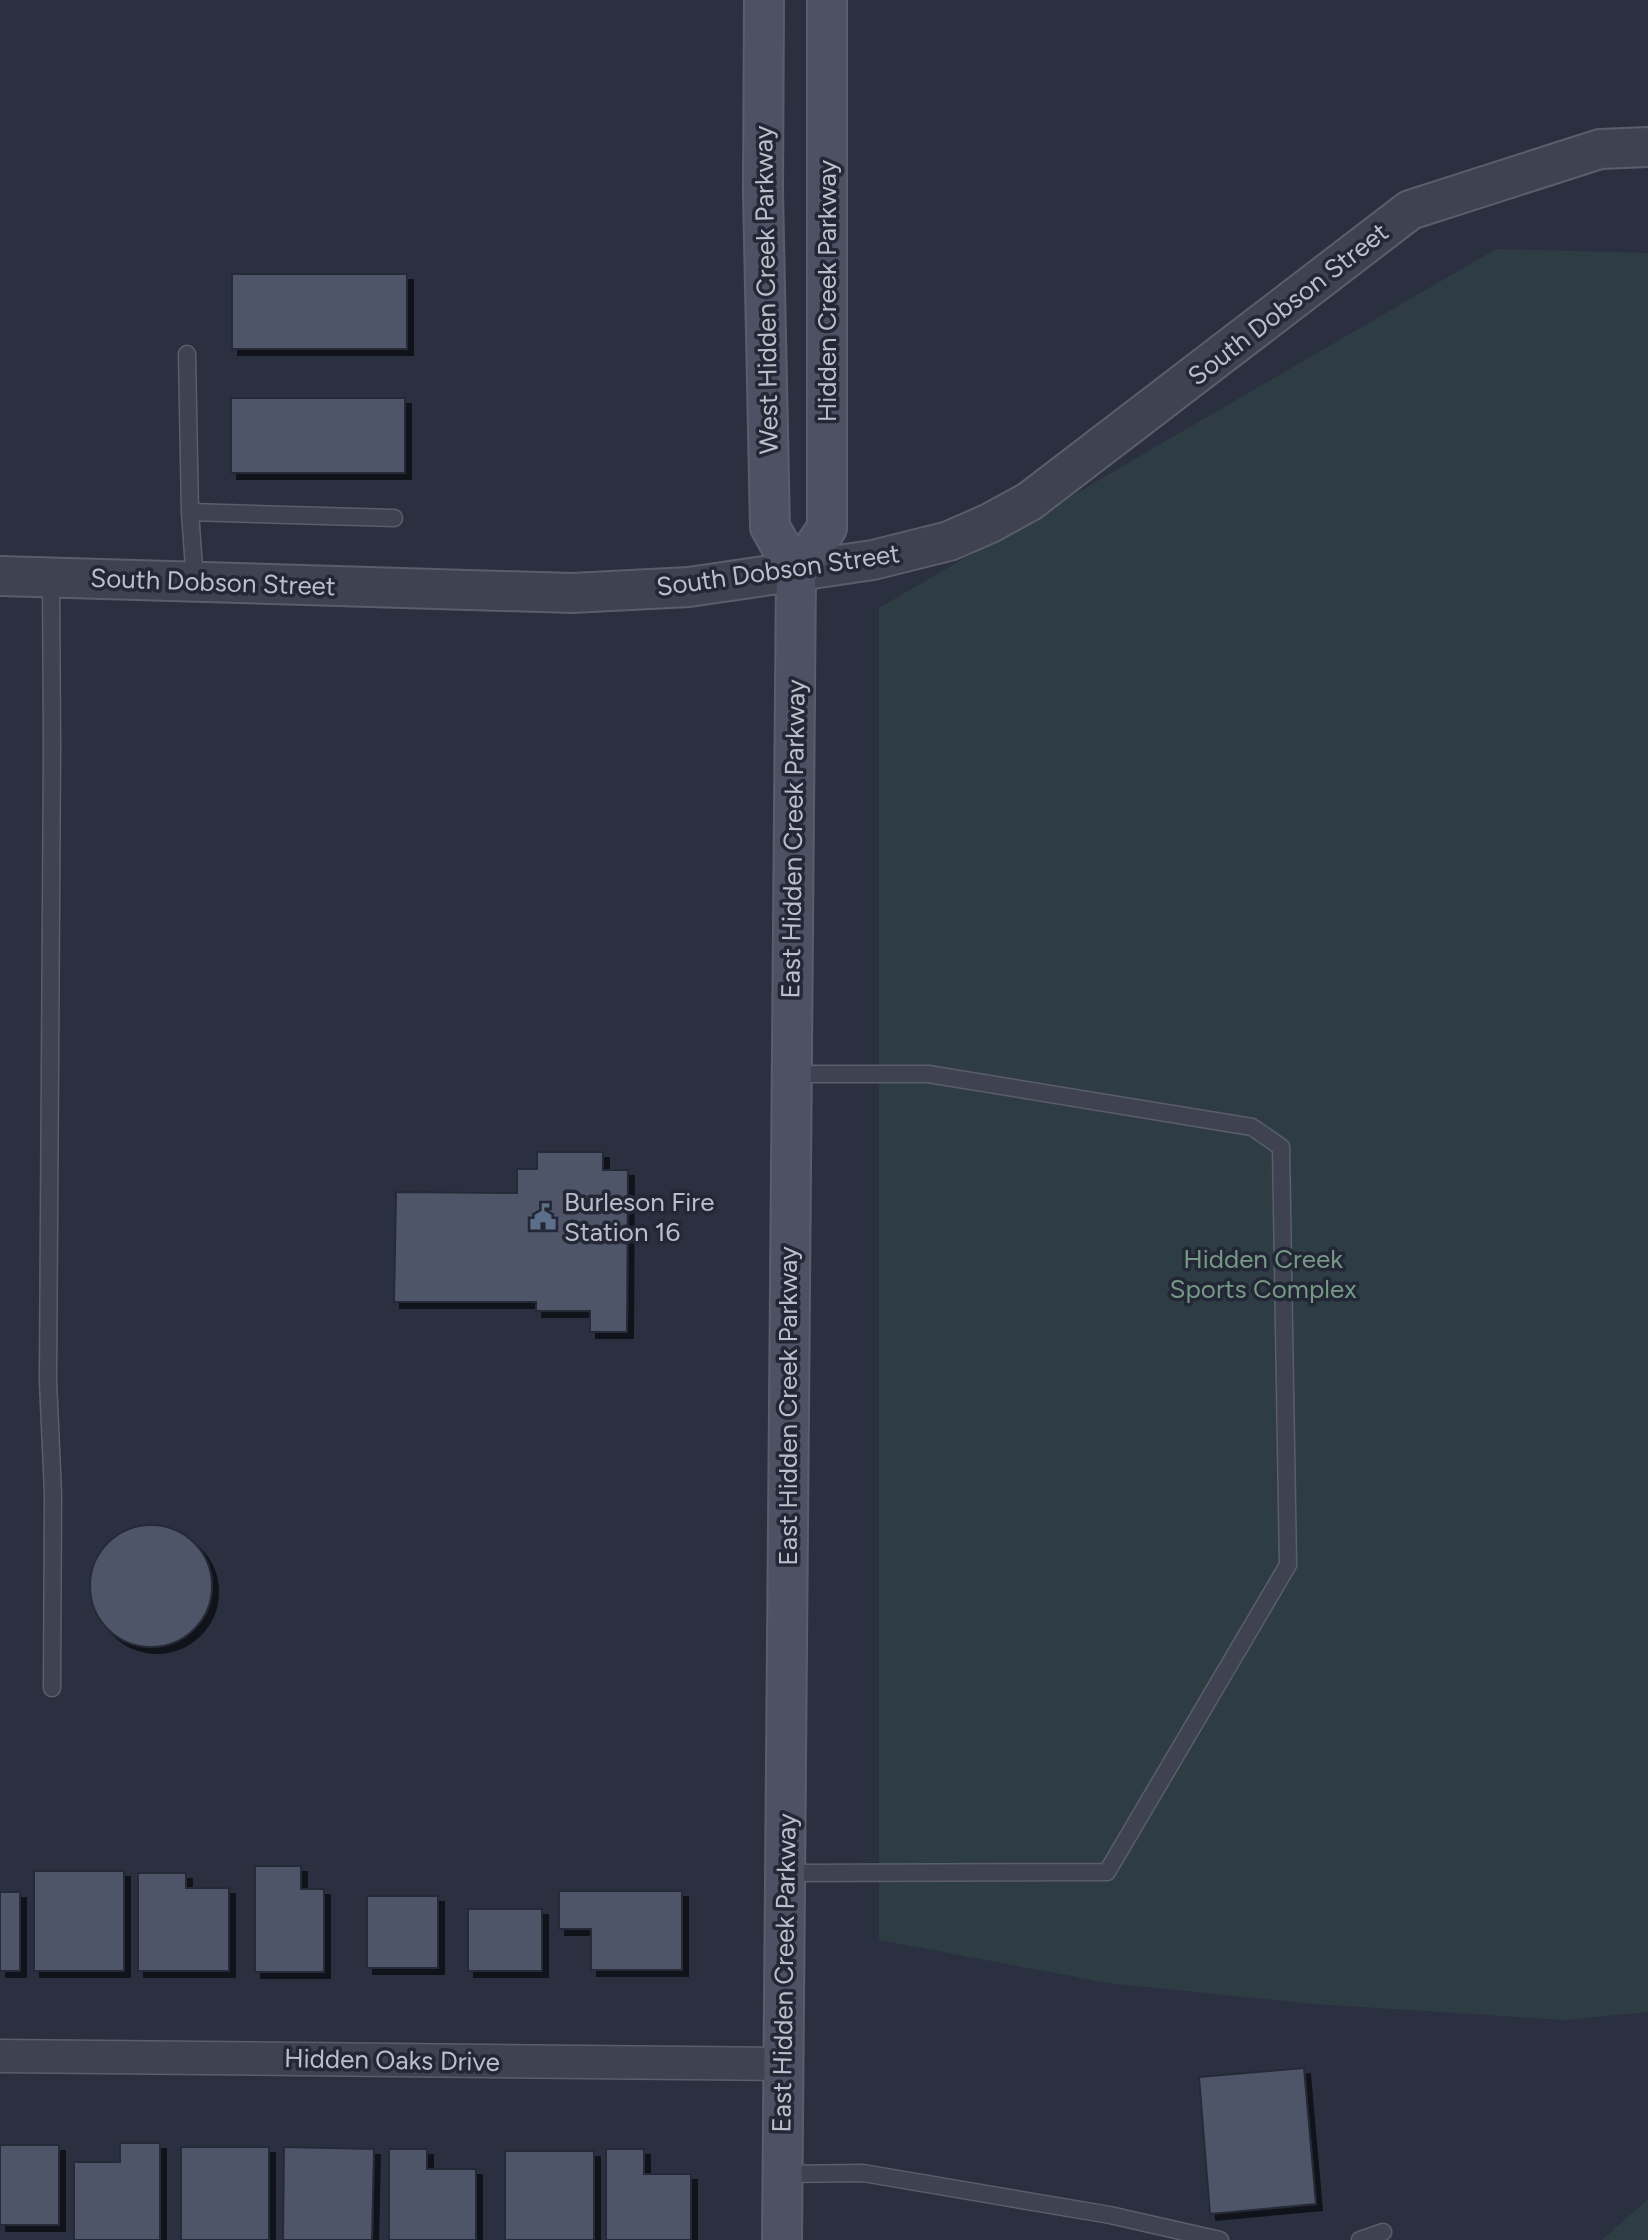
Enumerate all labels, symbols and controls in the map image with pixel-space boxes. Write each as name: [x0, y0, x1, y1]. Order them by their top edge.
street label: West Hidden Creek Parkway: [747, 125, 785, 455]
street label: Hidden Creek Parkway: [811, 159, 843, 422]
street label: South Dobson Street: [1181, 216, 1395, 392]
street label: South Dobson Street: [654, 537, 902, 603]
street label: South Dobson Street: [90, 562, 336, 602]
street label: East Hidden Creek Parkway: [774, 679, 812, 999]
place label: Burleson Fire Station 16: [564, 1186, 714, 1248]
public building icon: Burleson Fire Station 16: [528, 1202, 558, 1232]
park label: Hidden Creek Sports Complex: [1169, 1243, 1357, 1305]
street label: East Hidden Creek Parkway: [772, 1246, 804, 1566]
street label: East Hidden Creek Parkway: [765, 1813, 803, 2133]
street label: Hidden Oaks Drive: [284, 2042, 500, 2078]

